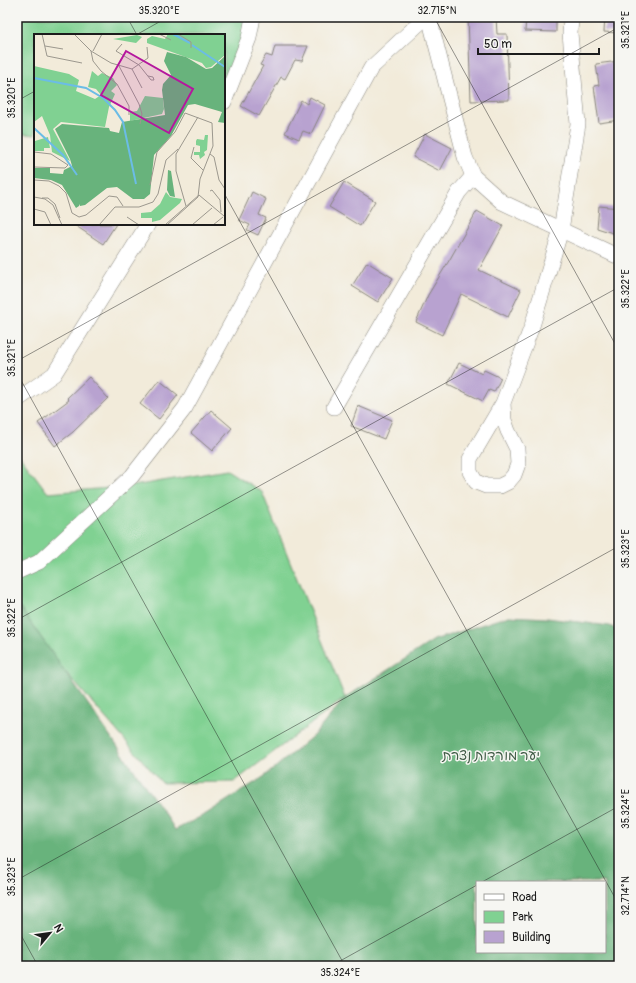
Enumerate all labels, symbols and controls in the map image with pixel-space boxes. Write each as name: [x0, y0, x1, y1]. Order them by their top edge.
text: 35.320°E: [139, 5, 179, 17]
text: 32.715°N: [417, 5, 457, 17]
text: 35.321°E: [620, 11, 632, 49]
scale bar: [478, 30, 599, 56]
inset map: [34, 34, 225, 225]
text: 50 m: [484, 37, 512, 52]
text: 35.320°E: [6, 78, 18, 118]
text: 35.322°E: [620, 269, 632, 309]
text: 35.321°E: [6, 339, 18, 377]
text: 35.323°E: [620, 529, 632, 569]
text: 35.322°E: [6, 598, 18, 638]
park label: יער מורדות נצרת: [441, 747, 540, 764]
text: 35.324°E: [620, 789, 632, 829]
text: 35.323°E: [6, 857, 18, 897]
text: 32.714°N: [620, 876, 632, 916]
legend: [476, 881, 606, 953]
text: Road: [512, 890, 537, 905]
text: Park: [512, 910, 533, 925]
north arrow: [30, 913, 70, 953]
text: N: [51, 922, 66, 935]
text: Building: [512, 930, 551, 945]
text: 35.324°E: [320, 967, 360, 979]

